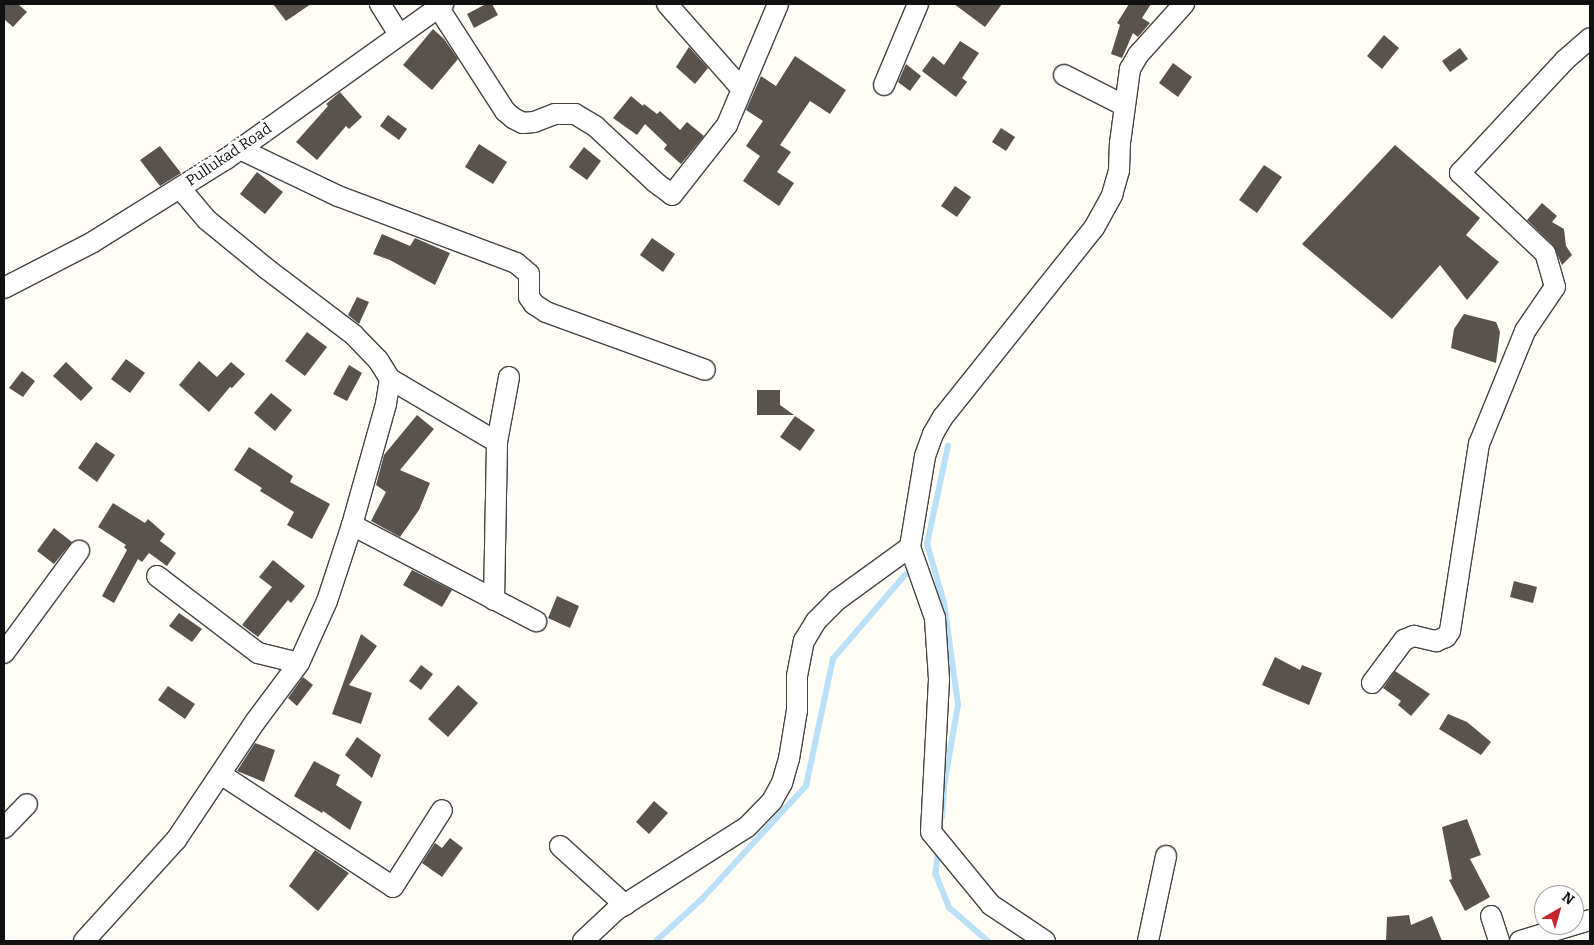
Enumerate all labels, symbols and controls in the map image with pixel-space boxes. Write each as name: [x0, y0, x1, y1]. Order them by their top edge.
street label: Pullukad Road: [183, 120, 275, 190]
north arrow: [1534, 885, 1584, 935]
text: N: [1558, 889, 1577, 909]

